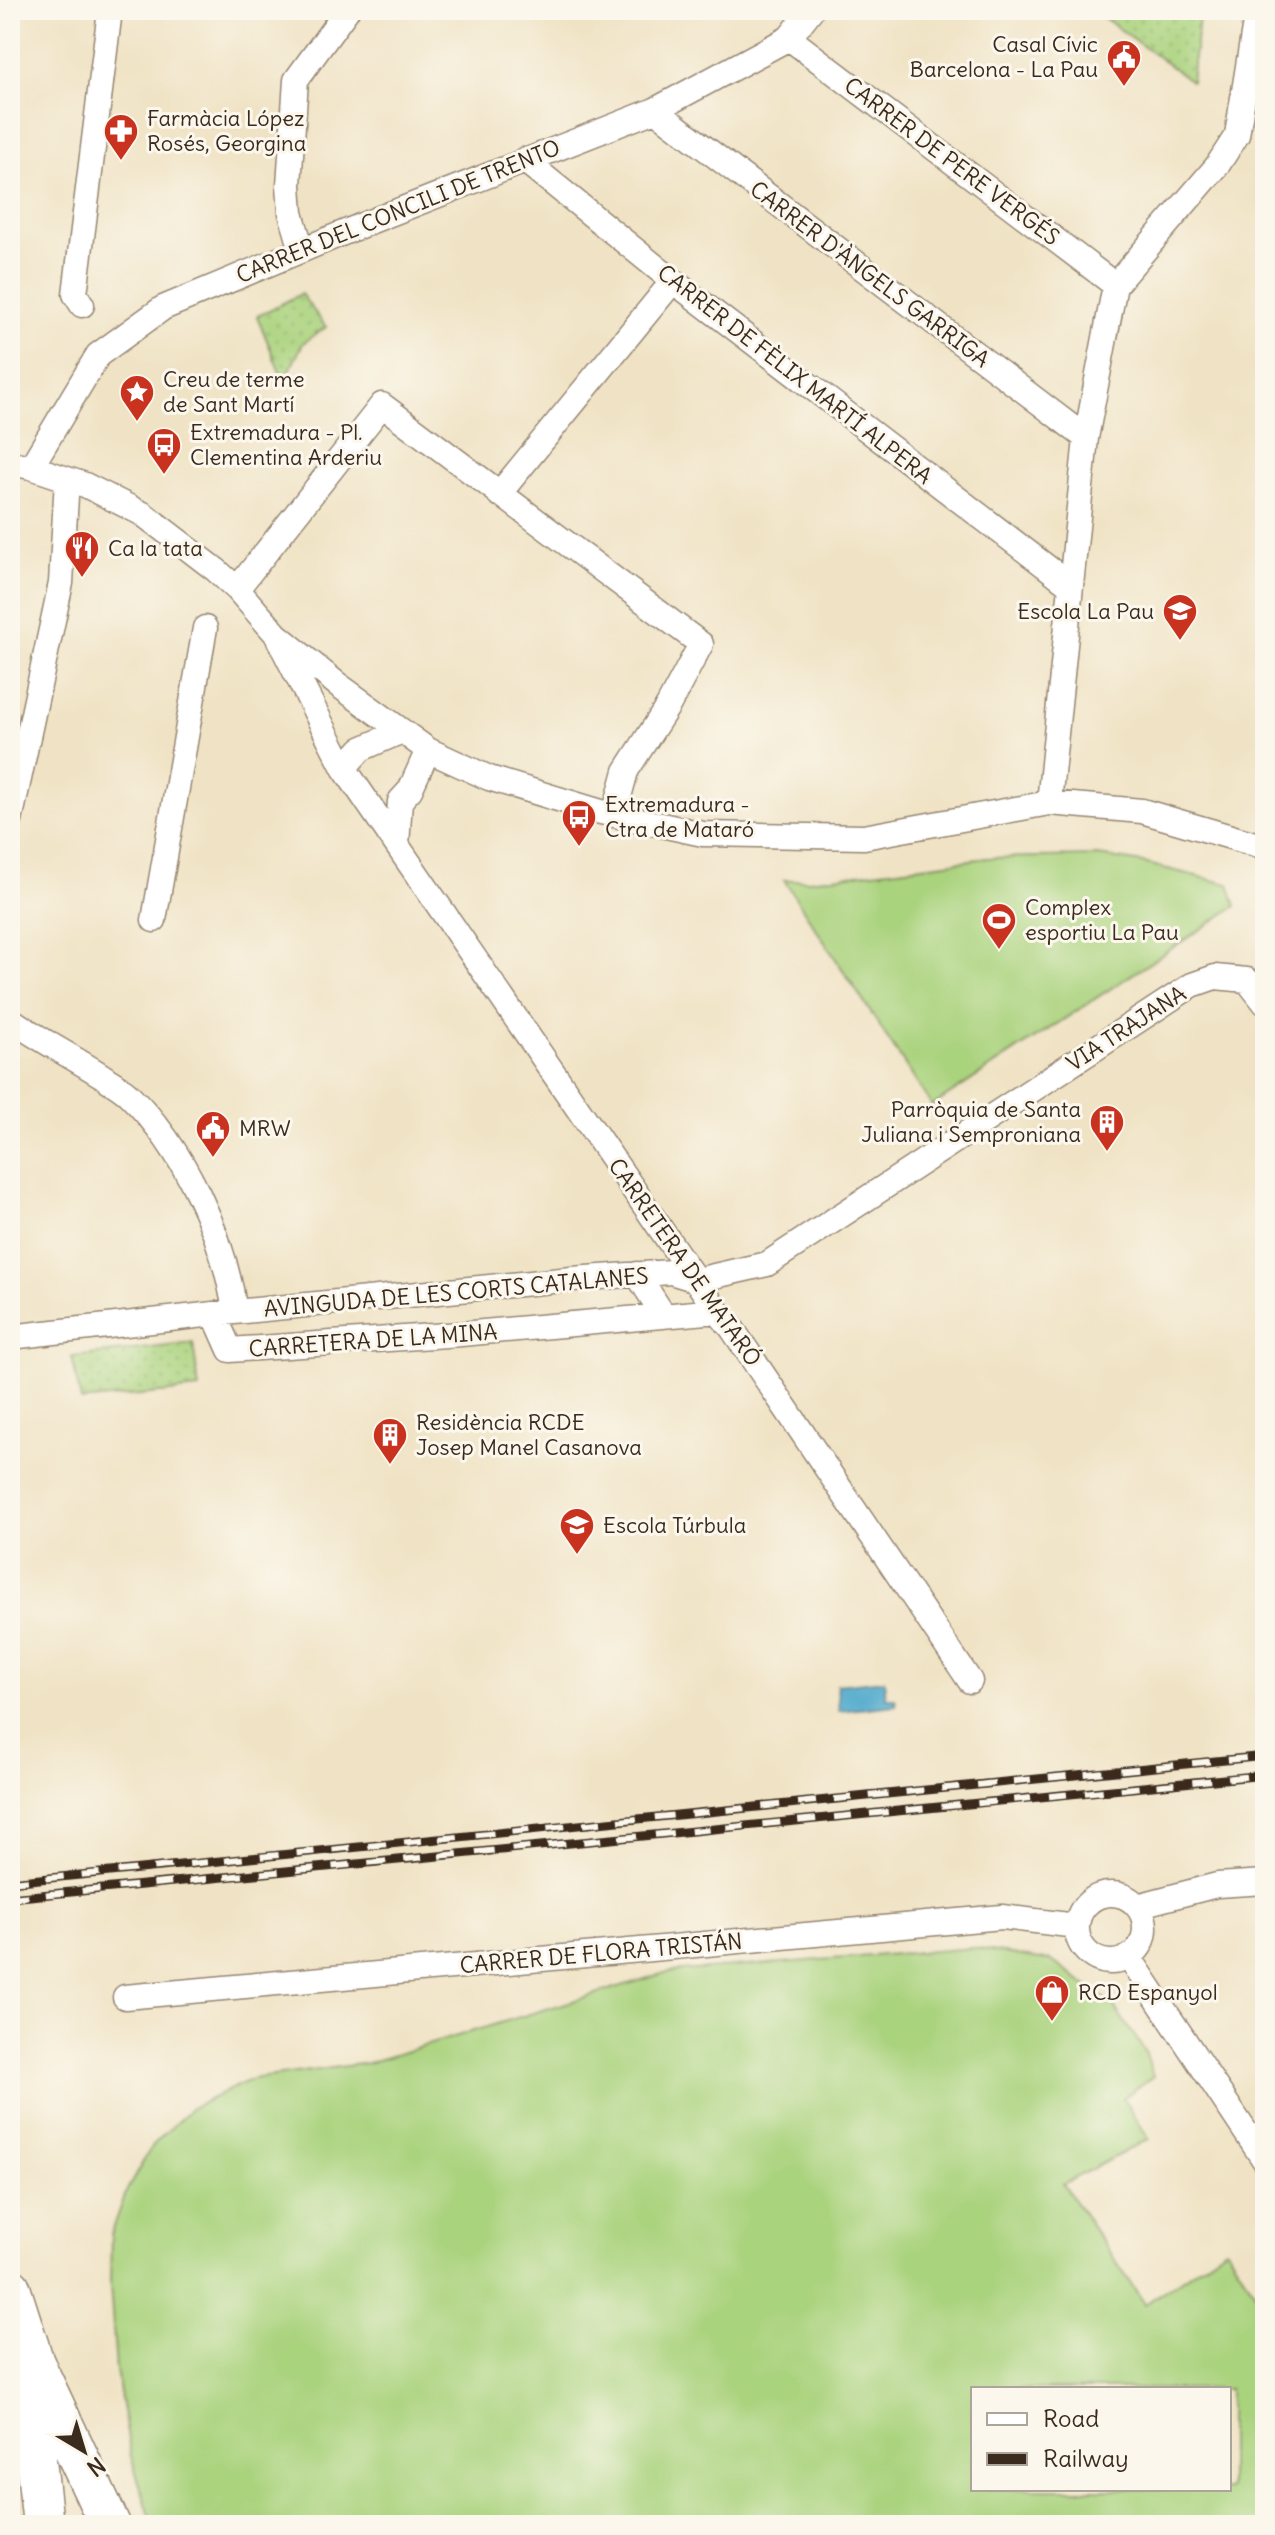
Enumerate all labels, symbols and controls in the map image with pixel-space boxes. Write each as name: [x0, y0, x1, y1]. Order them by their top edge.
place label: Casal Cívic Barcelona - La Pau: [910, 30, 1098, 83]
public building icon: Casal Cívic Barcelona - La Pau: [1105, 38, 1143, 88]
street label: CARRER DE PERE VERGÉS: [839, 71, 1065, 251]
place label: Farmàcia López Rosés, Georgina: [147, 104, 306, 157]
pharmacy icon: Farmàcia López Rosés, Georgina: [102, 112, 140, 162]
street label: CARRER DEL CONCILI DE TRENTO: [232, 133, 564, 289]
street label: CARRER D'ÀNGELS GARRIGA: [745, 175, 995, 373]
street label: CARRER DE FÈLIX MARTÍ ALPERA: [652, 258, 938, 490]
place label: Creu de terme de Sant Martí: [163, 365, 305, 418]
place icon: Creu de terme de Sant Martí: [118, 373, 156, 423]
place label: Extremadura - Pl. Clementina Arderiu: [190, 418, 382, 471]
bus stop icon: Extremadura - Pl. Clementina Arderiu: [145, 426, 183, 476]
restaurant icon: Ca la tata: [63, 529, 101, 579]
place label: Ca la tata: [108, 534, 203, 562]
school or university icon: Escola La Pau: [1161, 592, 1199, 642]
place label: Escola La Pau: [1017, 597, 1154, 625]
place label: Extremadura - Ctra de Mataró: [605, 790, 754, 843]
bus stop icon: Extremadura - Ctra de Mataró: [560, 798, 598, 848]
place label: Complex esportiu La Pau: [1025, 893, 1179, 946]
sports icon: Complex esportiu La Pau: [980, 901, 1018, 951]
street label: VIA TRAJANA: [1061, 979, 1191, 1077]
place label: Parròquia de Santa Juliana i Semproniana: [861, 1095, 1081, 1148]
building icon: Parròquia de Santa Juliana i Semproniana: [1088, 1103, 1126, 1153]
public building icon: MRW: [194, 1109, 232, 1159]
place label: MRW: [239, 1114, 291, 1142]
street label: CARRETERA DE MATARÓ: [603, 1153, 767, 1371]
street label: AVINGUDA DE LES CORTS CATALANES: [263, 1261, 649, 1323]
street label: CARRETERA DE LA MINA: [248, 1317, 498, 1363]
place label: Residència RCDE Josep Manel Casanova: [416, 1408, 642, 1461]
building icon: Residència RCDE Josep Manel Casanova: [371, 1416, 409, 1466]
school or university icon: Escola Túrbula: [558, 1506, 596, 1556]
place label: Escola Túrbula: [603, 1511, 746, 1539]
street label: CARRER DE FLORA TRISTÁN: [458, 1927, 744, 1979]
shop icon: RCD Espanyol: [1033, 1973, 1071, 2023]
place label: RCD Espanyol: [1078, 1978, 1218, 2006]
legend: [971, 2387, 1231, 2491]
text: Road: [1043, 2403, 1099, 2433]
north arrow: [44, 2411, 124, 2491]
text: Railway: [1043, 2443, 1129, 2473]
text: N: [82, 2451, 111, 2482]

